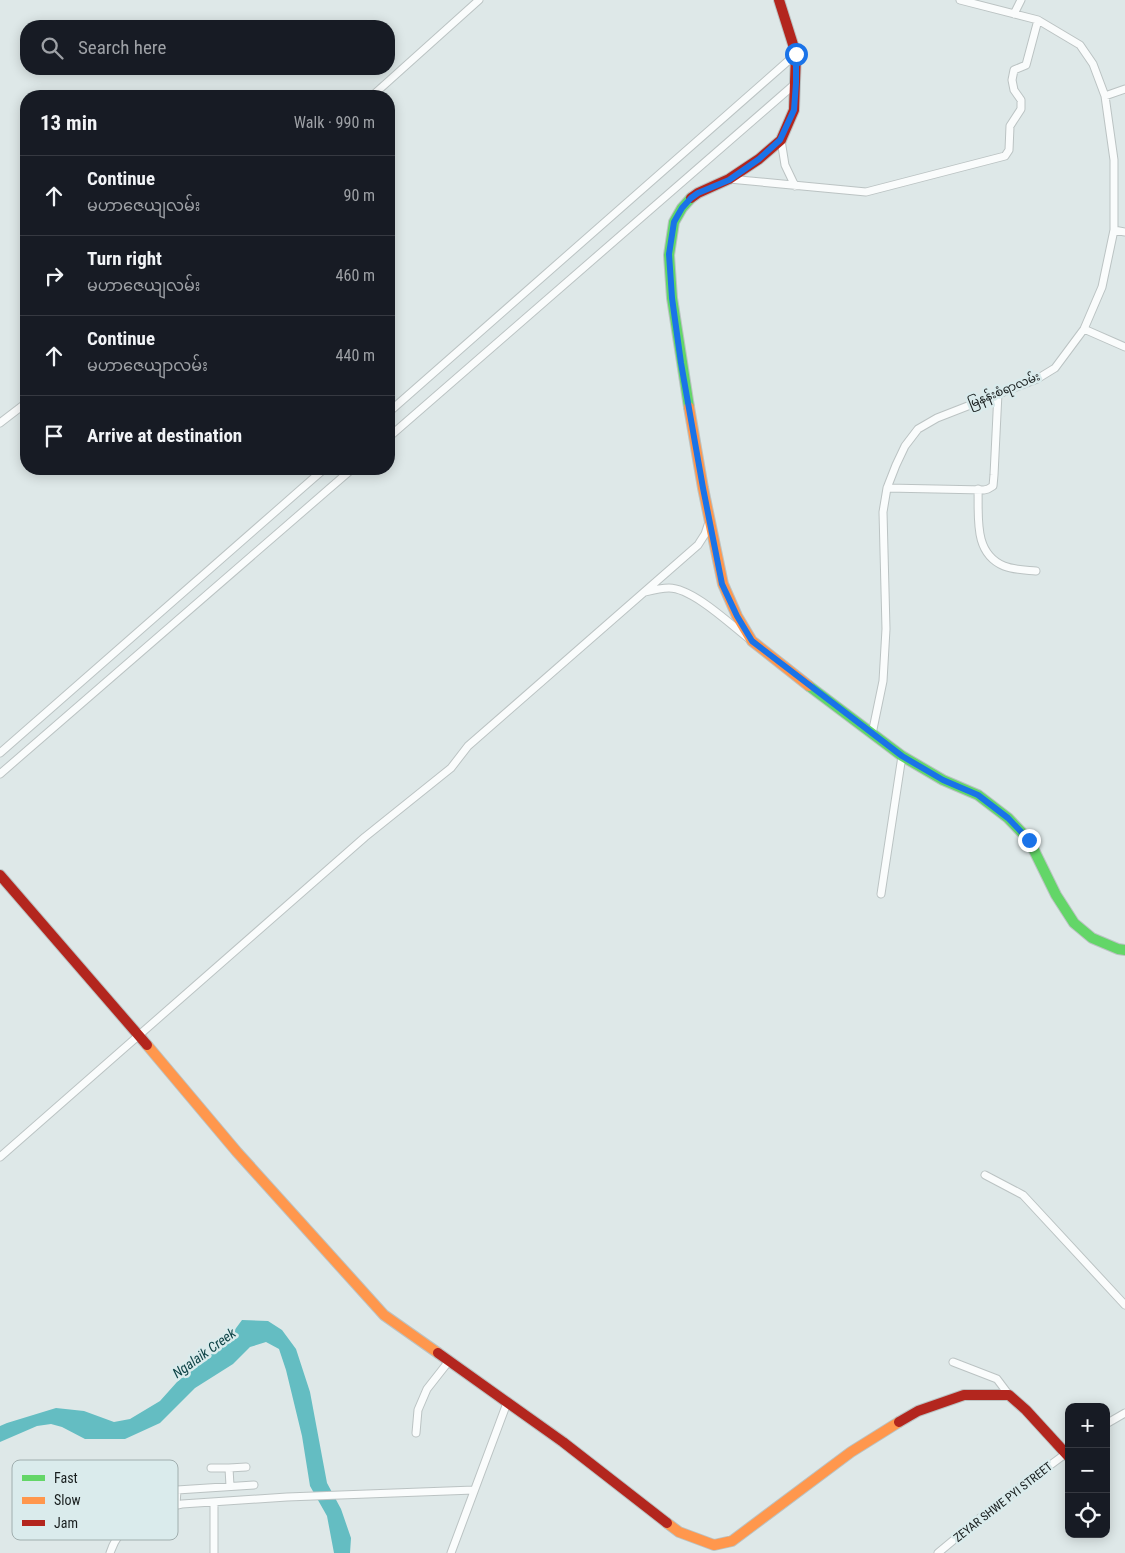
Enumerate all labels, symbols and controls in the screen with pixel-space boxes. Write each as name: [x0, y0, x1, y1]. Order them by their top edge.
search box: [20, 20, 395, 75]
icon: search: [38, 34, 66, 62]
text: Search here: [78, 36, 166, 59]
route start: [785, 43, 808, 66]
text: 13 min: [40, 111, 97, 135]
text: Walk · 990 m: [294, 113, 375, 132]
text: Continue: [87, 167, 155, 190]
icon: ahead: [40, 182, 68, 210]
text: 90 m: [343, 186, 375, 205]
text: မဟာဇေယျလမ်း: [87, 196, 200, 215]
text: Turn right: [87, 247, 162, 270]
icon: right: [40, 262, 68, 290]
text: 460 m: [336, 266, 375, 285]
text: မဟာဇေယျလမ်း: [87, 276, 200, 295]
text: Continue: [87, 327, 155, 350]
icon: ahead: [40, 342, 68, 370]
text: 440 m: [336, 346, 375, 365]
text: မဟာဇေယျာလမ်း: [87, 356, 208, 375]
street label: မြနန်းစံရာလမ်း: [965, 367, 1043, 414]
icon: arrive: [40, 422, 68, 450]
text: Arrive at destination: [87, 424, 242, 447]
route end: [1018, 829, 1041, 852]
water label: Ngalaik Creek: [169, 1324, 239, 1381]
map controls: [1065, 1403, 1110, 1538]
button: +: [1065, 1403, 1110, 1448]
button: −: [1065, 1448, 1110, 1493]
street label: ZEYAR SHWE PYI STREET: [951, 1459, 1055, 1545]
legend: [12, 1460, 178, 1540]
text: Fast: [54, 1470, 78, 1486]
text: Slow: [54, 1492, 81, 1508]
button: locate: [1065, 1493, 1110, 1538]
text: Jam: [54, 1515, 78, 1531]

